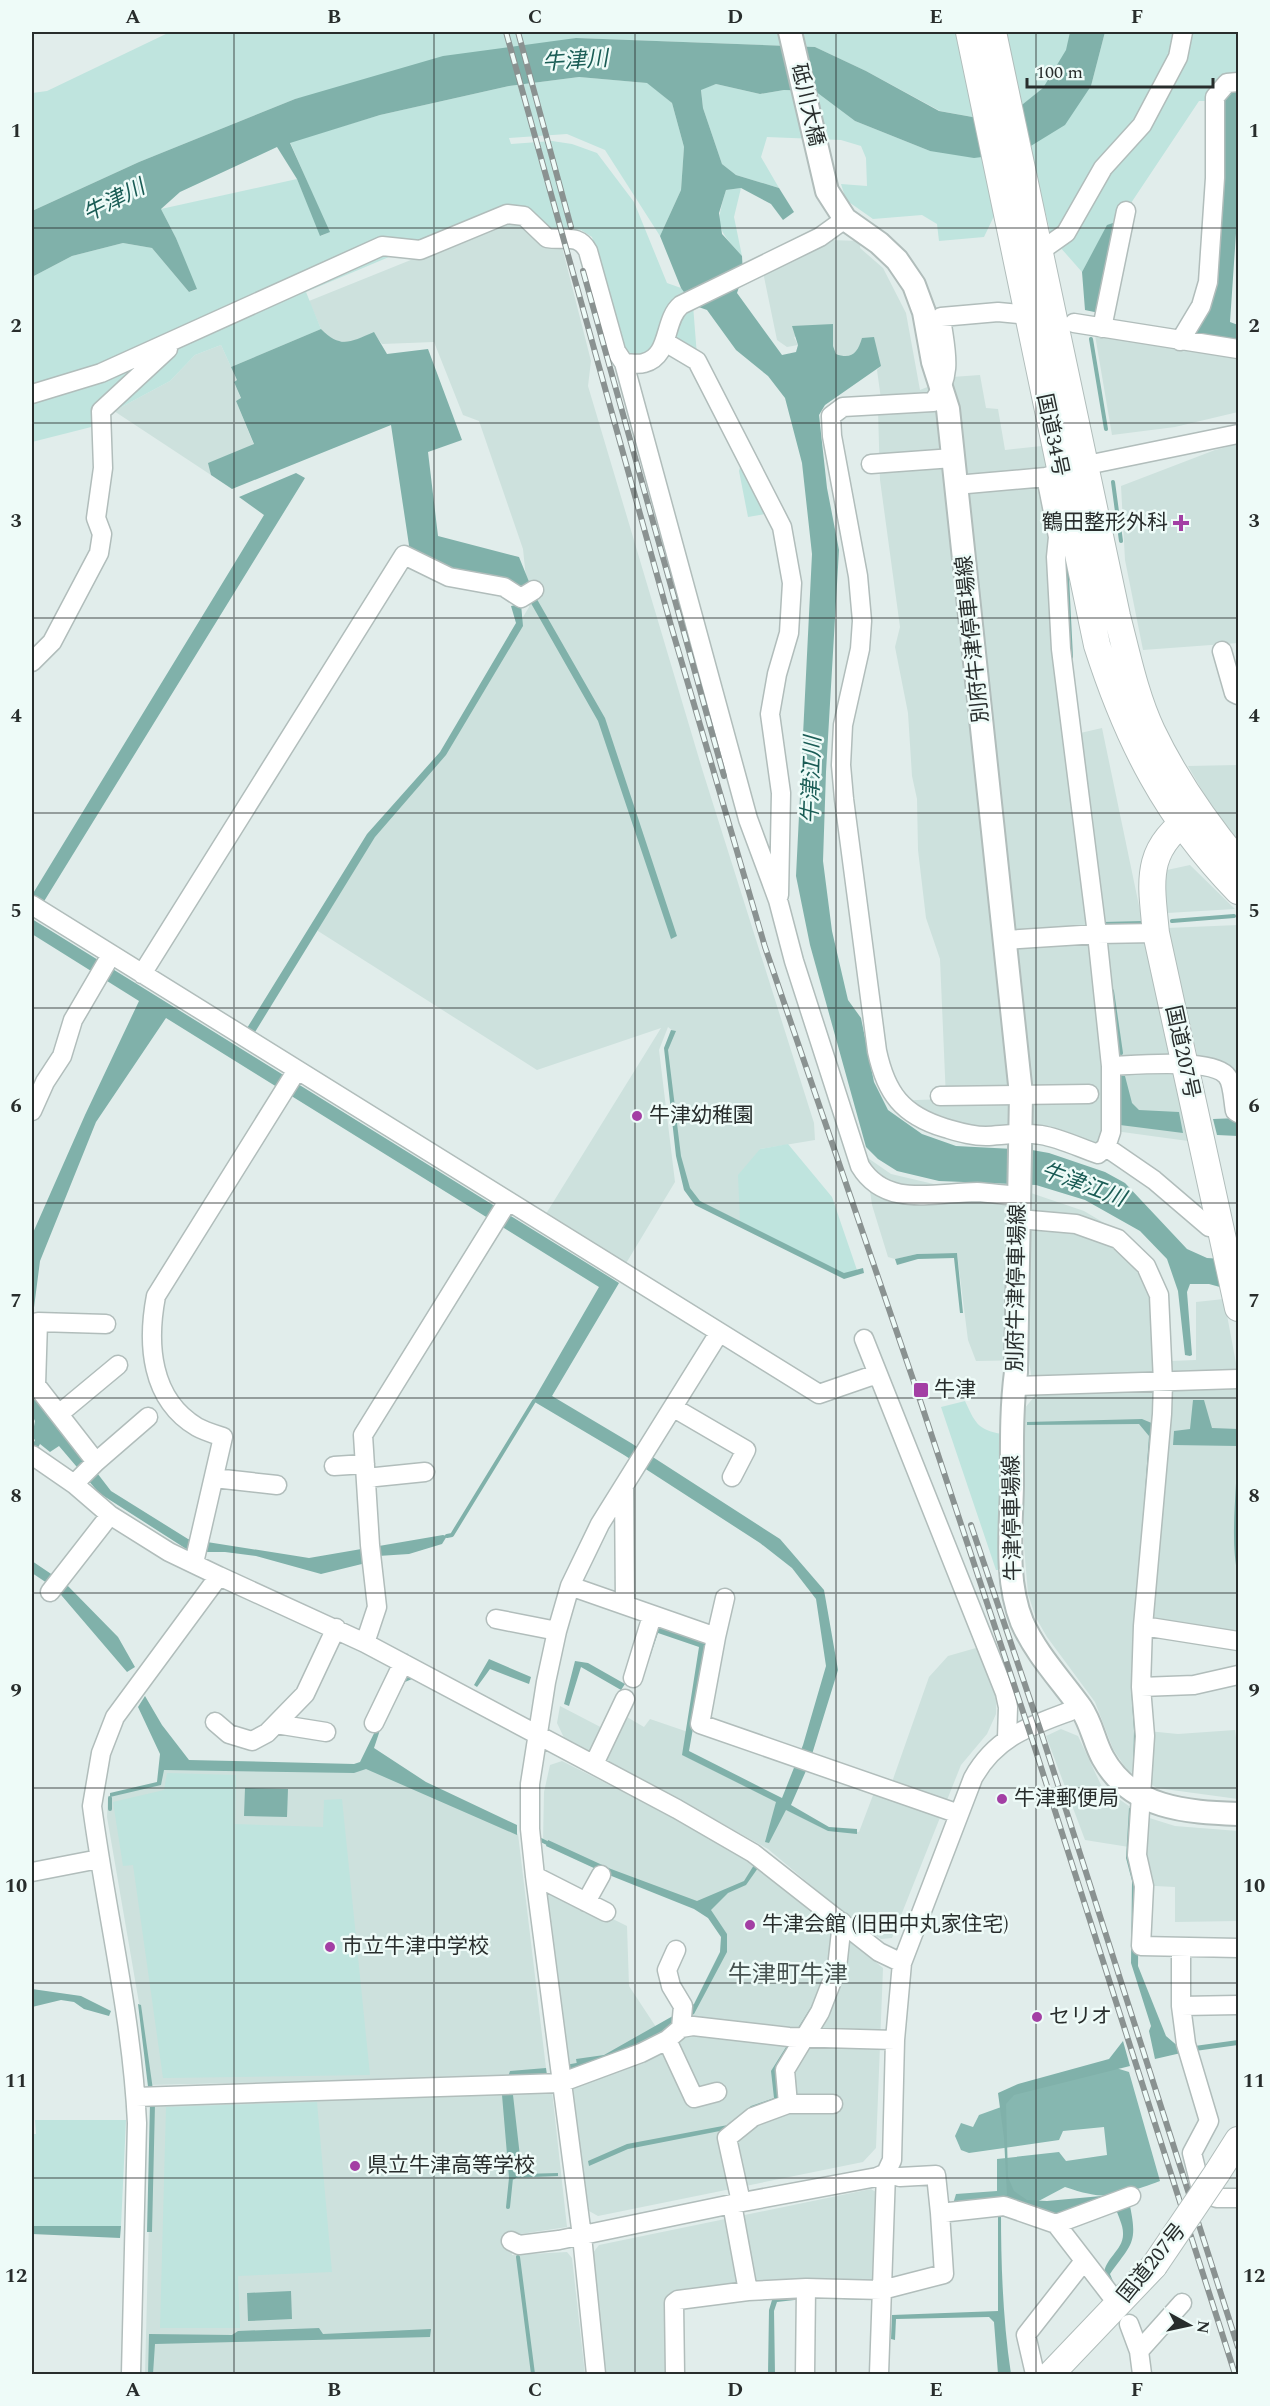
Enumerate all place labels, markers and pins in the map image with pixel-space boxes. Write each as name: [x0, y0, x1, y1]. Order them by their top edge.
place label: 鶴田整形外科: [1042, 507, 1168, 539]
marker: 鶴田整形外科: [1172, 514, 1190, 532]
place label: 牛津幼稚園: [649, 1100, 754, 1132]
marker: 牛津幼稚園: [630, 1109, 644, 1123]
place label: 牛津: [934, 1374, 976, 1406]
marker: 牛津: [912, 1381, 930, 1399]
place label: 牛津郵便局: [1014, 1783, 1119, 1815]
marker: 牛津郵便局: [995, 1792, 1009, 1806]
place label: 牛津会館 (旧田中丸家住宅): [762, 1909, 1009, 1941]
marker: 牛津会館 (旧田中丸家住宅): [743, 1918, 757, 1932]
place label: 市立牛津中学校: [342, 1931, 489, 1963]
marker: 市立牛津中学校: [323, 1940, 337, 1954]
place label: セリオ: [1049, 2001, 1112, 2033]
marker: セリオ: [1030, 2010, 1044, 2024]
place label: 県立牛津高等学校: [367, 2150, 535, 2182]
marker: 県立牛津高等学校: [348, 2159, 362, 2173]

